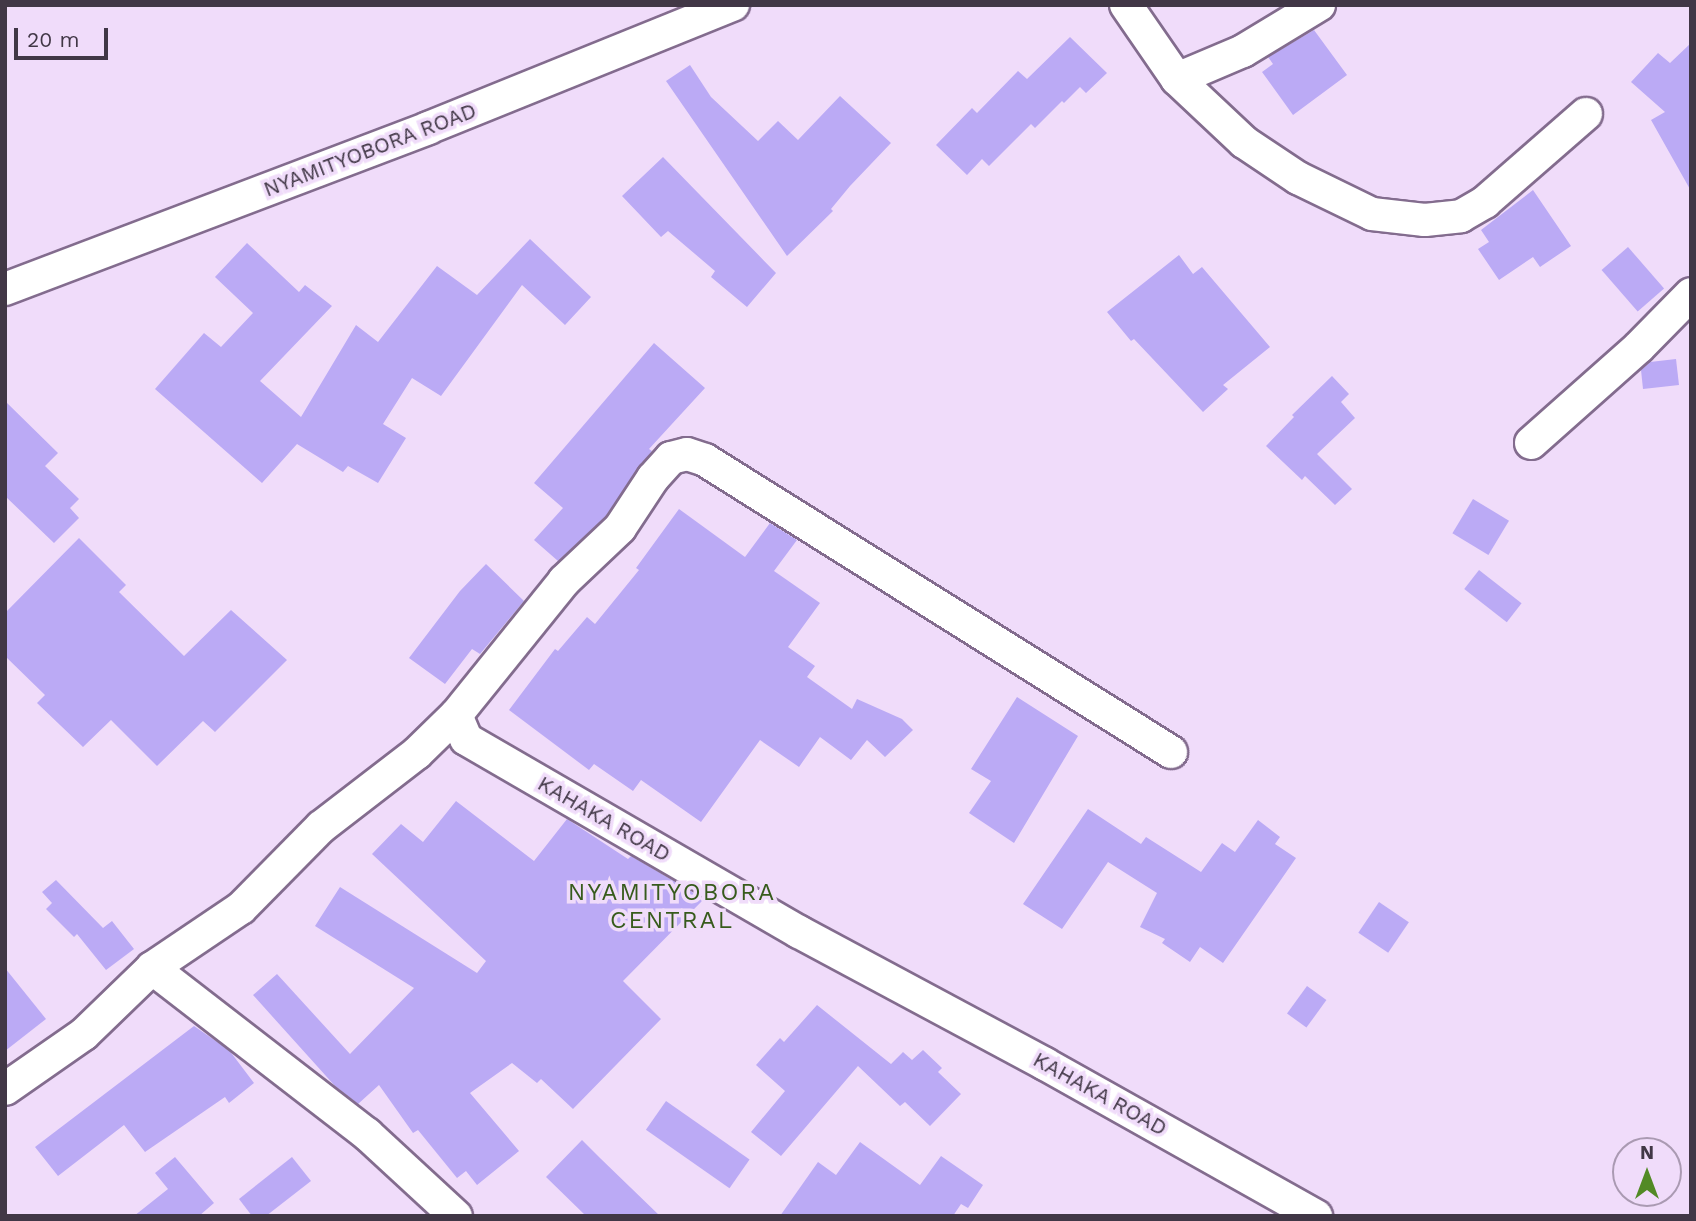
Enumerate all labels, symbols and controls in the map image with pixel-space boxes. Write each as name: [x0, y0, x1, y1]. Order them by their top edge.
scale bar: [18, 14, 112, 58]
text: 20 m: [27, 27, 79, 52]
street label: NYAMITYOBORA ROAD: [260, 98, 480, 202]
street label: KAHAKA ROAD: [533, 771, 675, 867]
district label: NYAMITYOBORA CENTRAL: [569, 879, 775, 935]
street label: KAHAKA ROAD: [1028, 1047, 1172, 1141]
north arrow: [1612, 1137, 1682, 1207]
text: N: [1640, 1141, 1654, 1164]

